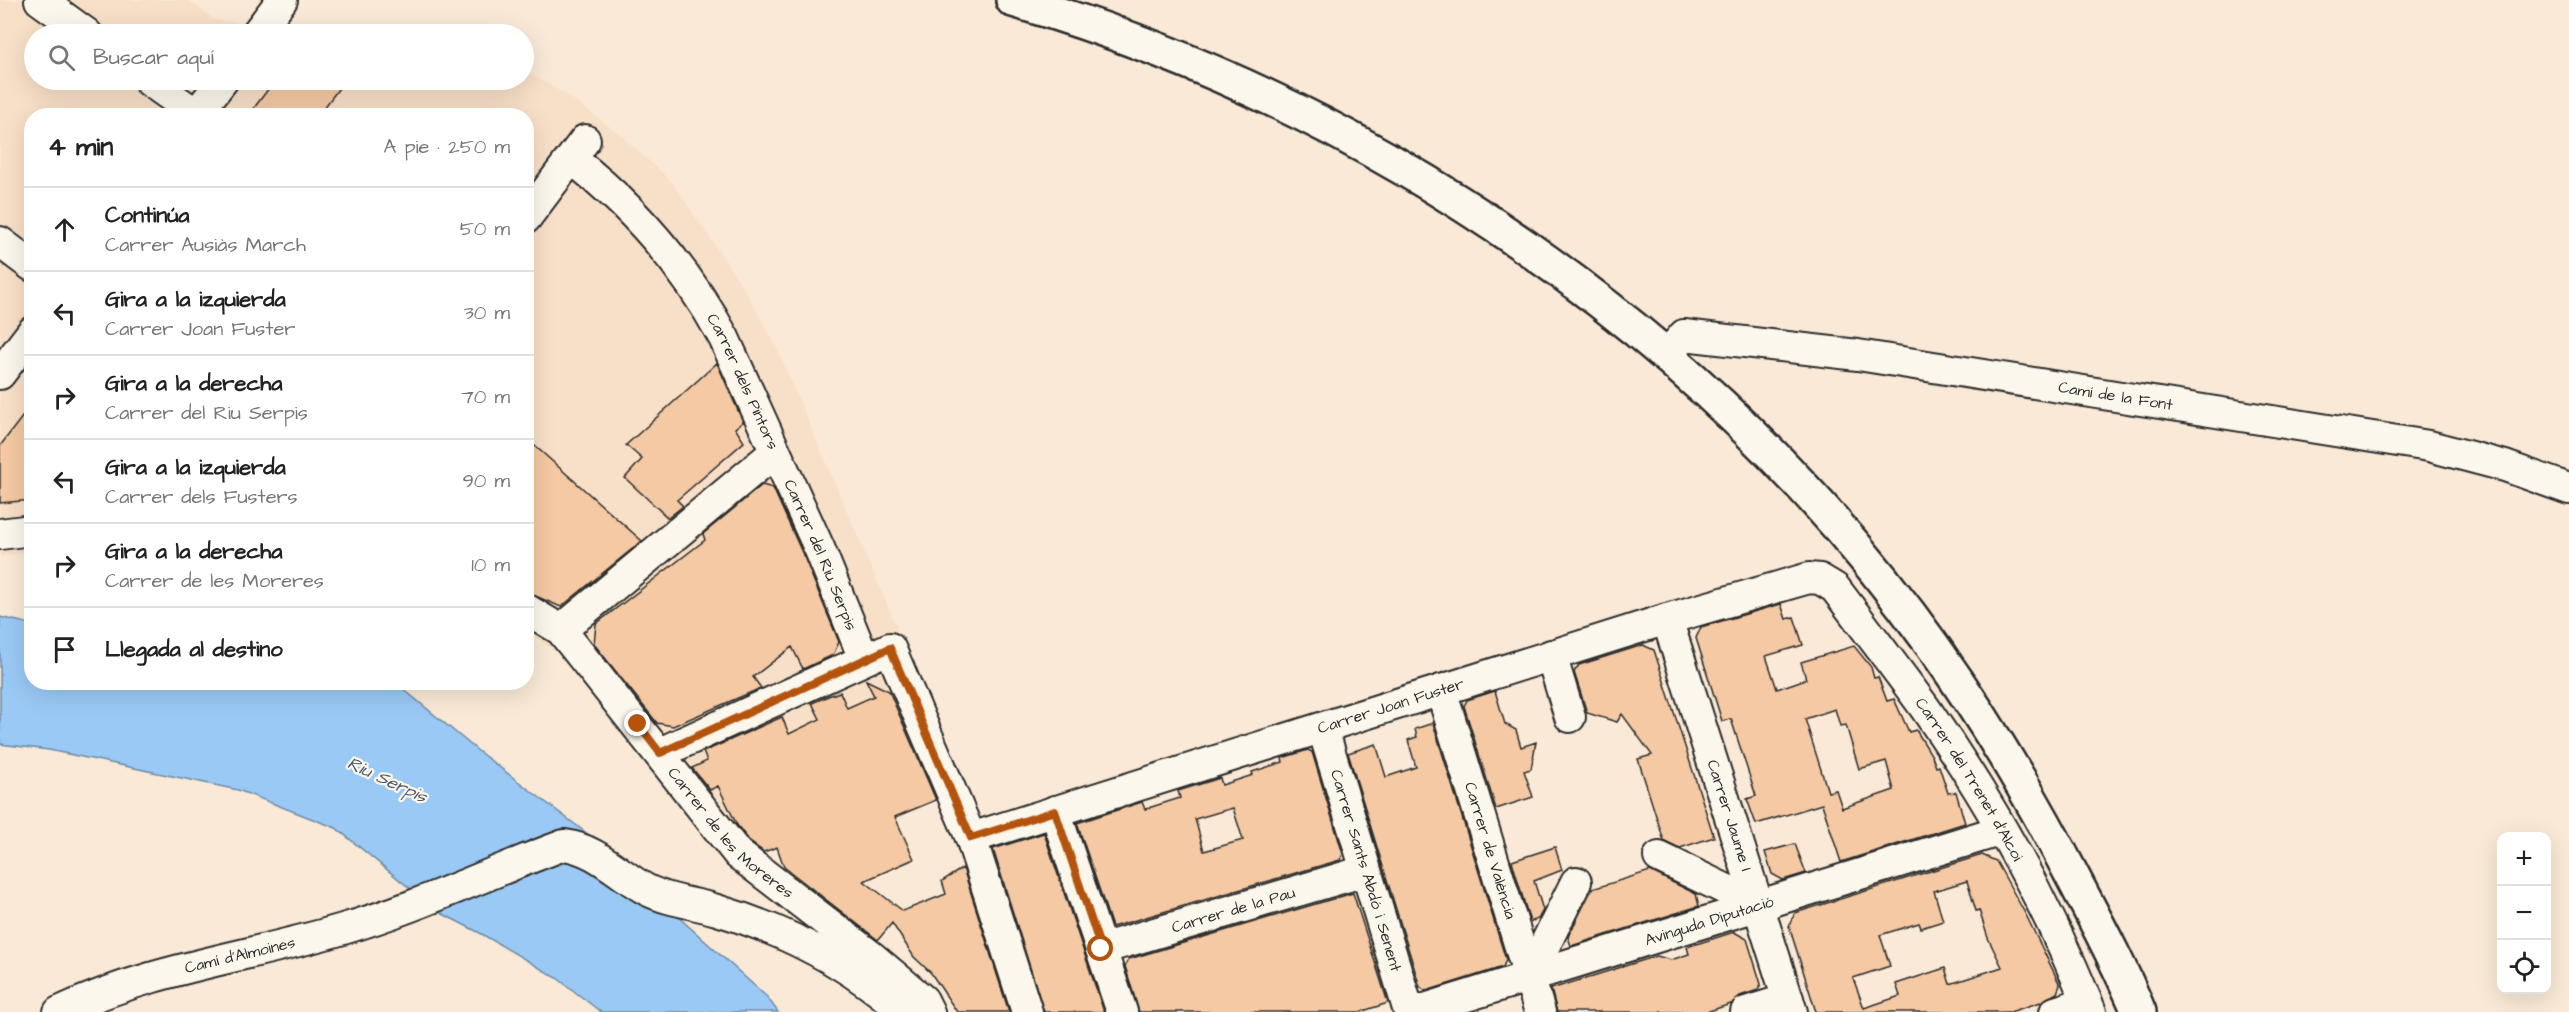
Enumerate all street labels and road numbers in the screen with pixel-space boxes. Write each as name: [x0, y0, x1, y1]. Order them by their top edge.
street label: Carrer dels Pintors: [701, 309, 784, 453]
street label: Camí de la Font: [2057, 376, 2175, 416]
street label: Carrer del Riu Serpis: [778, 476, 862, 634]
street label: Carrer Joan Fuster: [1315, 673, 1467, 739]
street label: Carrer del Trenet d'Alcoi: [1910, 693, 2029, 865]
street label: Carrer Jaume I: [1701, 757, 1757, 874]
street label: Carrer de les Moreres: [662, 763, 798, 904]
street label: Carrer Sants Abdó i Senent: [1325, 767, 1407, 975]
street label: Carrer de València: [1459, 779, 1522, 922]
street label: Carrer de la Pau: [1169, 881, 1298, 939]
street label: Avinguda Diputació: [1642, 890, 1776, 951]
street label: Camí d'Almoines: [182, 931, 297, 979]

